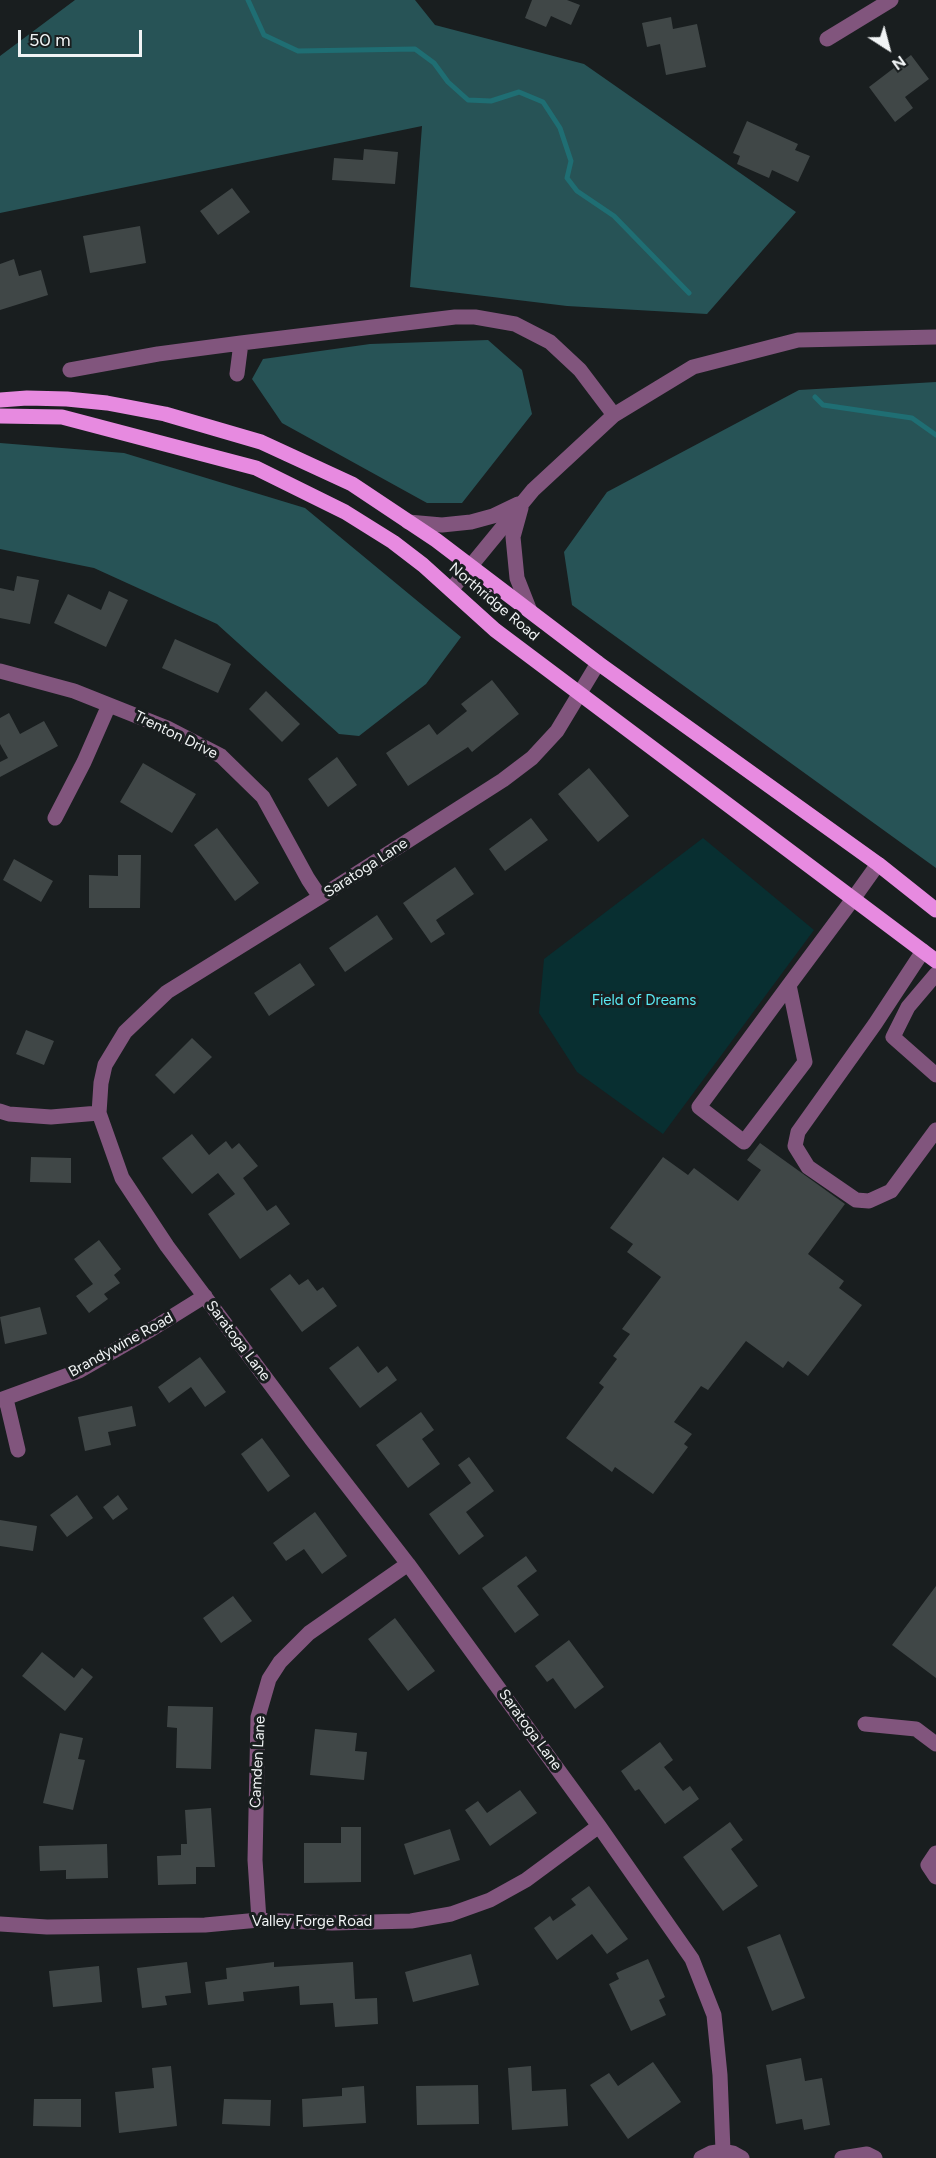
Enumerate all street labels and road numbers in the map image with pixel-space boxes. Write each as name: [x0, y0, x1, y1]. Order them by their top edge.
street label: Northridge Road: [445, 559, 543, 645]
street label: Trenton Drive: [131, 707, 221, 763]
street label: Saratoga Lane: [321, 834, 411, 902]
street label: Saratoga Lane: [202, 1297, 274, 1385]
street label: Brandywine Road: [65, 1309, 177, 1381]
street label: Saratoga Lane: [494, 1686, 566, 1774]
street label: Camden Lane: [247, 1715, 269, 1809]
street label: Valley Forge Road: [252, 1913, 372, 1931]

